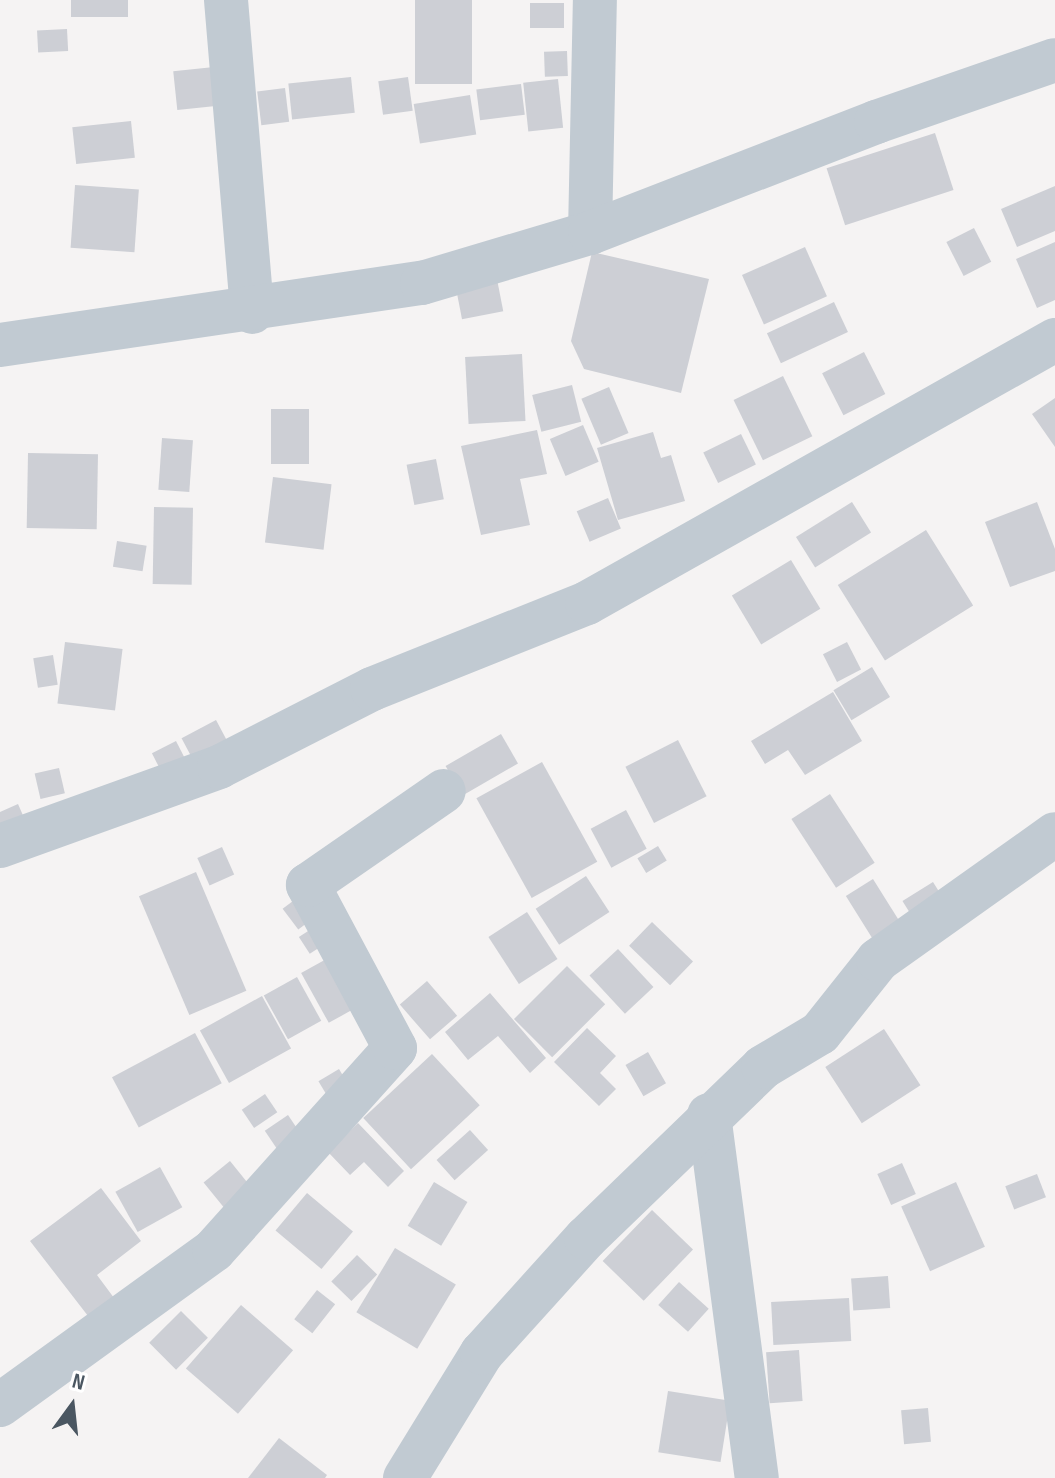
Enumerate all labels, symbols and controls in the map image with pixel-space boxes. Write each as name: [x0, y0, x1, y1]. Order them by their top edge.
north arrow: [32, 1366, 112, 1446]
text: N: [69, 1368, 88, 1397]

